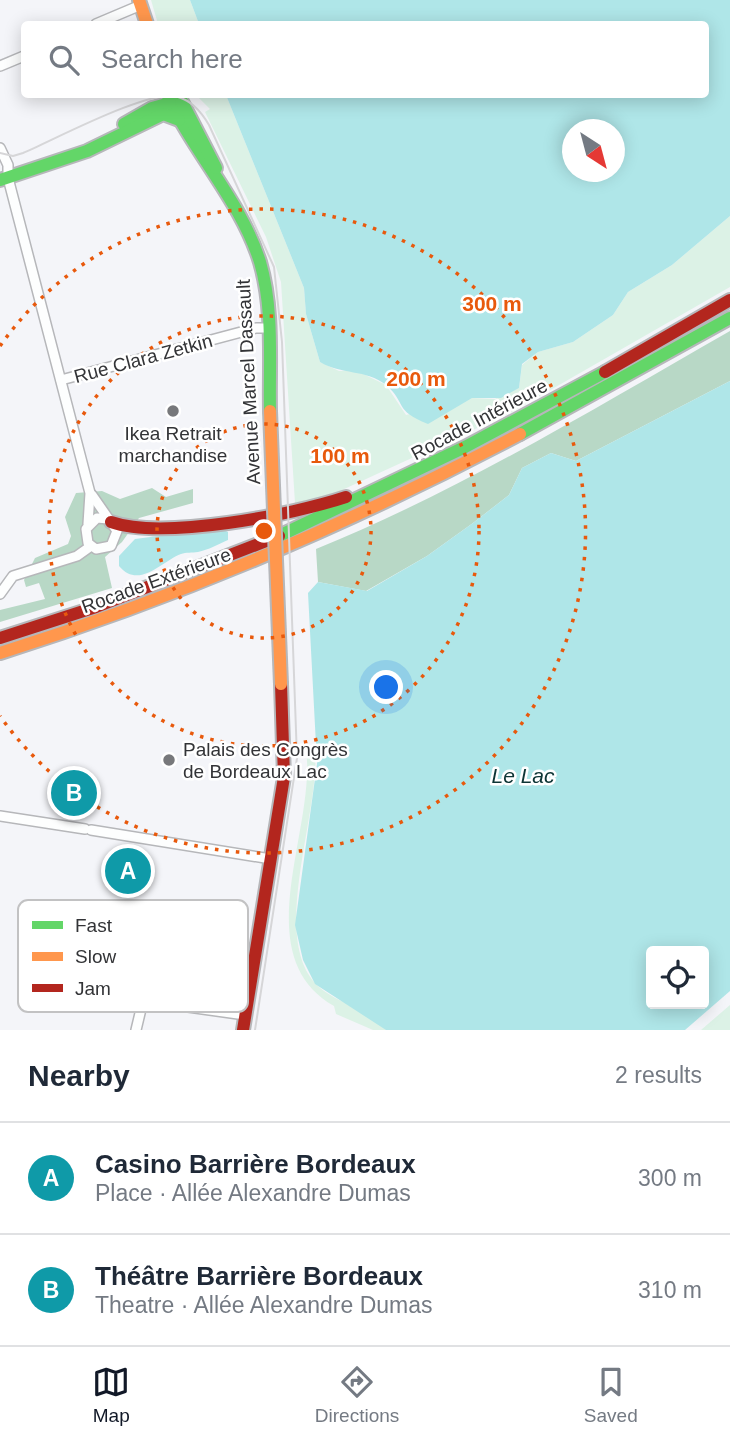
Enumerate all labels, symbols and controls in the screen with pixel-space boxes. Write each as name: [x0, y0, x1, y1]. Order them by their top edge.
search box: [21, 21, 709, 98]
icon: search: [45, 41, 83, 79]
text: Search here: [101, 44, 243, 74]
north arrow: [562, 119, 625, 182]
street label: Avenue Marcel Dassault: [233, 278, 264, 485]
text: 300 m: [462, 292, 522, 315]
street label: Rue Clara Zetkin: [72, 330, 215, 387]
text: 200 m: [386, 367, 446, 390]
street label: Rocade Intérieure: [408, 375, 551, 464]
marker: Ikea Retrait marchandise: [165, 403, 181, 419]
place label: Ikea Retrait marchandise: [119, 423, 227, 466]
text: 100 m: [310, 444, 370, 467]
centre of rings: [252, 519, 276, 543]
street label: Rocade Extérieure: [79, 544, 234, 617]
your location: [369, 670, 403, 704]
place label: Palais des Congrès de Bordeaux Lac: [183, 739, 348, 782]
marker: Palais des Congrès de Bordeaux Lac: [161, 752, 177, 768]
water label: Le Lac: [491, 764, 555, 787]
pin: B: [51, 767, 97, 819]
pin: A: [105, 845, 151, 897]
legend: [18, 900, 248, 1012]
text: Fast: [75, 915, 113, 936]
text: Slow: [75, 946, 116, 967]
map controls: [646, 946, 709, 1009]
button: locate: [646, 946, 709, 1009]
text: Jam: [75, 978, 111, 999]
text: Nearby: [28, 1059, 130, 1092]
text: 2 results: [615, 1062, 702, 1088]
text: Casino Barrière Bordeaux: [95, 1149, 416, 1179]
text: A: [43, 1165, 59, 1191]
text: 300 m: [638, 1165, 702, 1191]
text: Place · Allée Alexandre Dumas: [95, 1180, 411, 1206]
text: Théâtre Barrière Bordeaux: [95, 1261, 423, 1291]
text: B: [43, 1277, 59, 1303]
text: 310 m: [638, 1277, 702, 1303]
text: Theatre · Allée Alexandre Dumas: [95, 1292, 433, 1318]
tab: Map: [92, 1363, 130, 1427]
tab: Directions: [315, 1363, 399, 1427]
tab: Saved: [584, 1363, 638, 1427]

